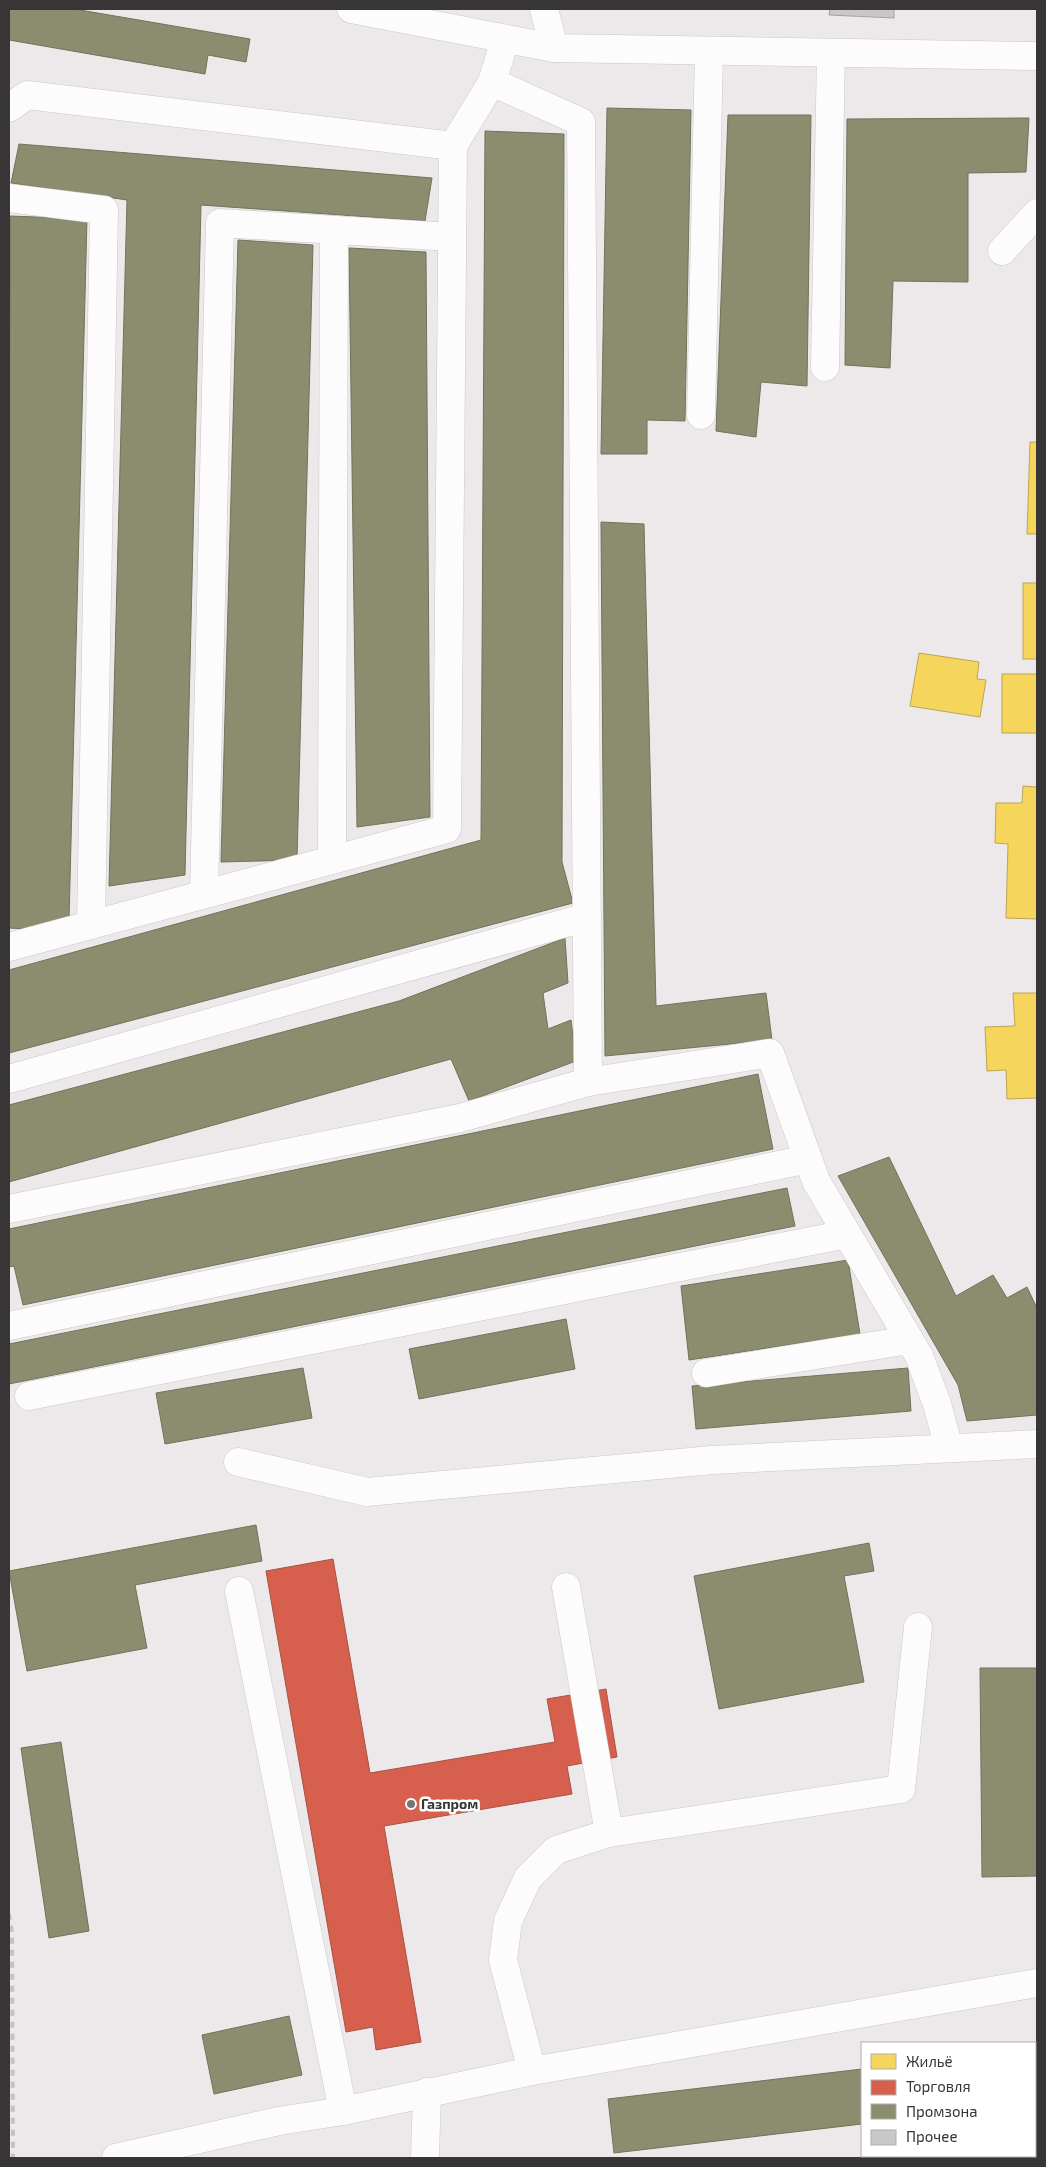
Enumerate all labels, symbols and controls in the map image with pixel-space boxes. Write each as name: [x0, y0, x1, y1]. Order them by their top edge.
place label: Газпром: [421, 1795, 478, 1812]
marker: Газпром: [405, 1798, 417, 1810]
legend: [861, 2042, 1036, 2157]
text: Жильё: [906, 2052, 953, 2070]
text: Торговля: [906, 2077, 971, 2095]
text: Промзона: [906, 2102, 978, 2120]
text: Прочее: [906, 2127, 958, 2145]

